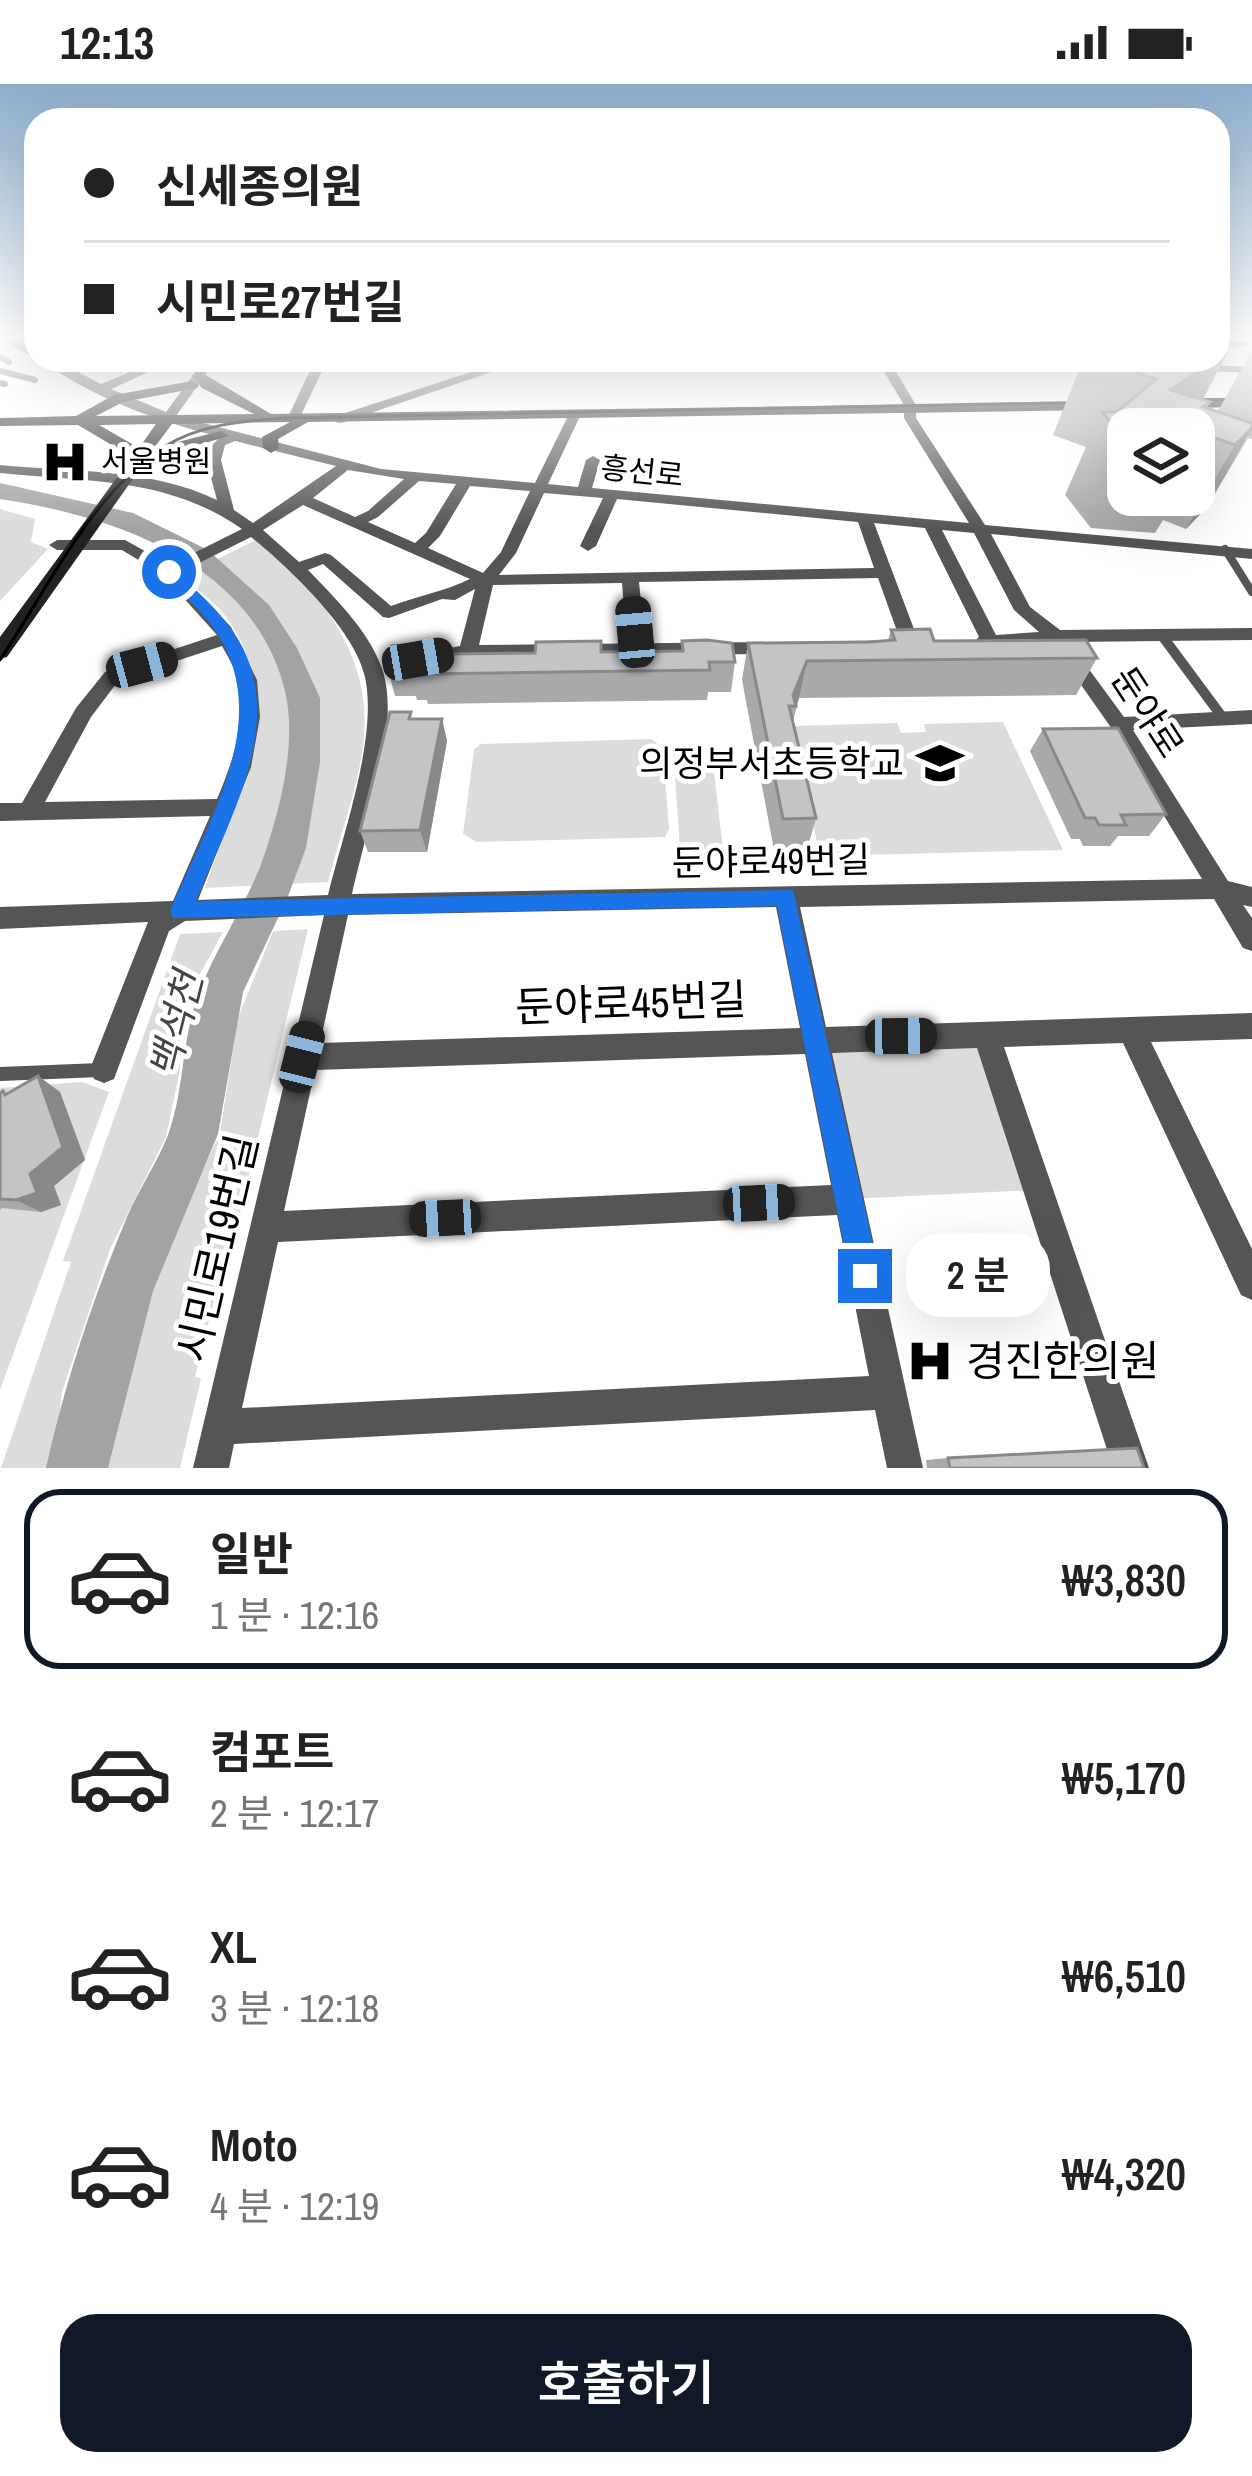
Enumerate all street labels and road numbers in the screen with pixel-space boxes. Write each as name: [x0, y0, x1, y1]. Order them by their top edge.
street label: 흥선로: [599, 447, 685, 495]
street label: 둔야로: [1101, 657, 1195, 767]
street label: 둔야로49번길: [671, 835, 871, 887]
street label: 둔야로45번길: [514, 971, 748, 1035]
street label: 시민로19번길: [164, 1129, 270, 1367]

